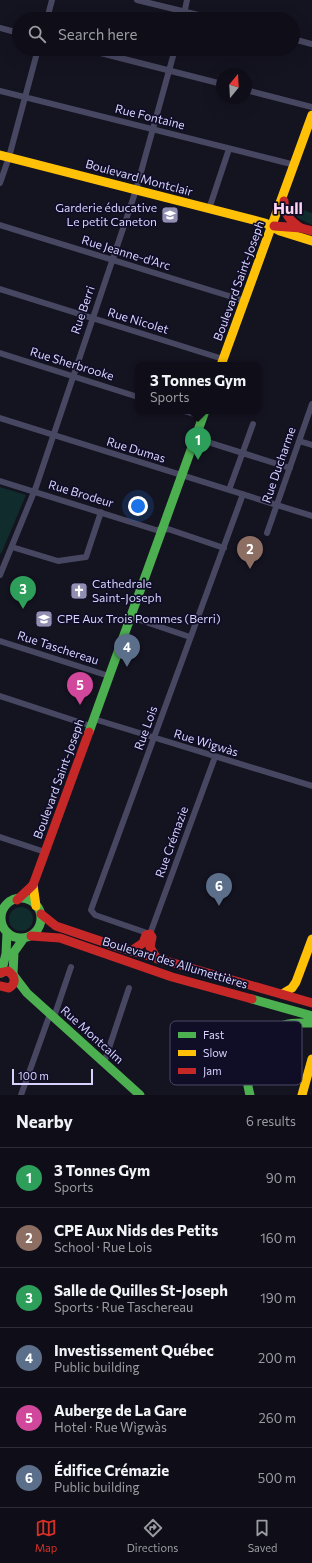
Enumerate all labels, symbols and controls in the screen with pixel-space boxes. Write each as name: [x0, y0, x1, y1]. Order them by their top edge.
search box: [12, 12, 300, 56]
icon: search: [26, 23, 48, 45]
text: Search here: [58, 25, 137, 43]
north arrow: [216, 68, 252, 104]
street label: Rue Fontaine: [114, 101, 187, 131]
street label: Boulevard Montclair: [84, 156, 195, 198]
district label: Hull: [273, 198, 303, 217]
place label: Garderie éducative Le petit Caneton: [55, 200, 157, 228]
school or university icon: Garderie éducative Le petit Caneton: [160, 205, 180, 225]
street label: Boulevard Saint-Joseph: [210, 219, 267, 343]
street label: Rue Jeanne-d'Arc: [80, 232, 172, 273]
street label: Rue Berri: [67, 284, 97, 336]
street label: Rue Nicolet: [106, 304, 170, 336]
street label: Rue Sherbrooke: [29, 344, 116, 382]
popup: [135, 362, 261, 414]
text: 3 Tonnes Gym: [150, 371, 246, 389]
text: Sports: [150, 389, 189, 405]
street label: Rue Ducharme: [258, 425, 298, 505]
pin: 1: [185, 427, 211, 460]
street label: Rue Dumas: [105, 433, 168, 465]
street label: Rue Brodeur: [47, 476, 116, 510]
your location: [128, 496, 148, 516]
pin: 2: [237, 536, 263, 569]
pin: 3: [10, 576, 36, 609]
place label: Cathedrale Saint-Joseph: [92, 576, 162, 605]
church icon: Cathedrale Saint-Joseph: [69, 581, 89, 601]
school or university icon: CPE Aux Trois Pommes (Berri): [34, 609, 54, 629]
place label: CPE Aux Trois Pommes (Berri): [57, 611, 221, 625]
street label: Rue Taschereau: [16, 627, 101, 667]
pin: 4: [114, 634, 140, 667]
pin: 5: [67, 672, 93, 705]
street label: Rue Lois: [131, 704, 159, 752]
street label: Boulevard Saint-Joseph: [30, 717, 87, 841]
street label: Rue Wìgwàs: [172, 726, 240, 758]
street label: Rue Crémazie: [152, 804, 190, 879]
pin: 6: [206, 873, 232, 906]
street label: Boulevard des Allumettières: [101, 933, 250, 991]
street label: Rue Montcalm: [58, 1002, 127, 1066]
legend: [170, 1021, 302, 1085]
text: Fast: [203, 1028, 225, 1041]
text: Slow: [203, 1046, 228, 1059]
text: Jam: [203, 1064, 222, 1078]
scale bar: [12, 1067, 93, 1086]
text: 100 m: [18, 1069, 49, 1082]
text: Nearby: [16, 1111, 73, 1132]
text: 6 results: [246, 1113, 296, 1129]
text: 3 Tonnes Gym: [54, 1161, 150, 1179]
text: 1: [26, 1170, 32, 1186]
text: 90 m: [266, 1170, 296, 1186]
text: Sports: [54, 1179, 94, 1195]
text: CPE Aux Nids des Petits: [54, 1221, 218, 1239]
text: 2: [25, 1230, 33, 1246]
text: 160 m: [260, 1230, 296, 1246]
text: School · Rue Lois: [54, 1239, 152, 1255]
text: Salle de Quilles St-Joseph: [54, 1281, 228, 1299]
text: 3: [25, 1290, 33, 1306]
text: 190 m: [260, 1290, 296, 1306]
text: Sports · Rue Taschereau: [54, 1299, 193, 1315]
text: Investissement Québec: [54, 1341, 214, 1359]
text: 4: [25, 1350, 33, 1366]
text: 200 m: [258, 1350, 296, 1366]
text: Public building: [54, 1359, 140, 1375]
text: Auberge de La Gare: [54, 1401, 187, 1419]
text: 5: [25, 1410, 33, 1426]
text: 260 m: [259, 1410, 296, 1426]
text: Hotel · Rue Wìgwàs: [54, 1419, 167, 1435]
text: Édifice Crémazie: [54, 1461, 169, 1479]
text: 6: [25, 1470, 33, 1486]
text: 500 m: [258, 1470, 296, 1486]
text: Public building: [54, 1479, 140, 1495]
tab: Map: [35, 1517, 57, 1554]
tab: Directions: [127, 1517, 178, 1554]
tab: Saved: [248, 1517, 277, 1554]

